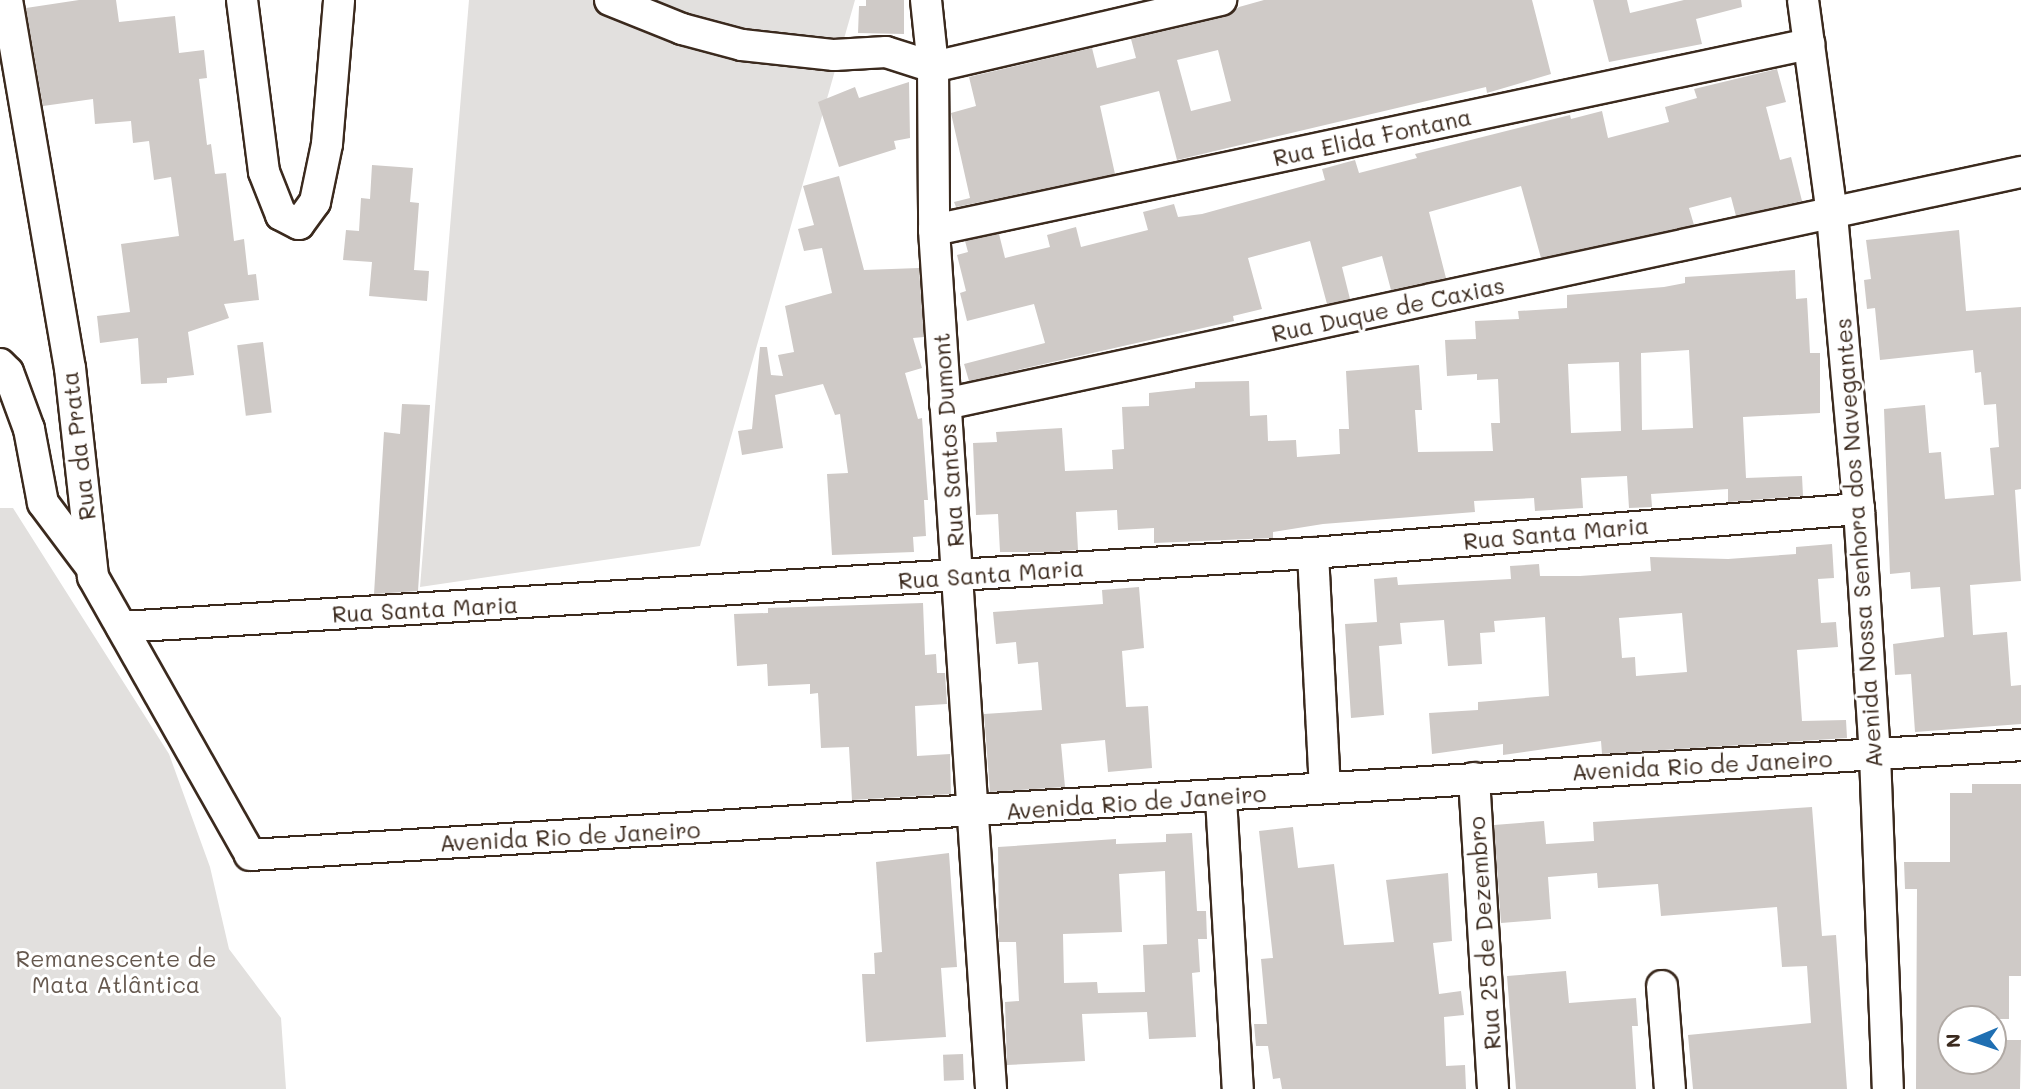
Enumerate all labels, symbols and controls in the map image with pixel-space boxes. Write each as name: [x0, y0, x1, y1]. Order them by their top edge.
street label: Rua Elida Fontana: [1270, 102, 1474, 172]
street label: Rua Duque de Caxias: [1269, 271, 1507, 347]
street label: Avenida Nossa Senhora dos Navegantes: [1829, 317, 1887, 769]
street label: Rua Santos Dumont: [927, 332, 969, 548]
street label: Rua da Prata: [55, 370, 101, 522]
street label: Rua Santa Maria: [1462, 511, 1650, 555]
street label: Rua Santa Maria: [897, 554, 1085, 594]
street label: Rua Santa Maria: [331, 590, 519, 628]
street label: Avenida Rio de Janeiro: [1571, 744, 1833, 786]
street label: Avenida Rio de Janeiro: [1005, 779, 1267, 825]
street label: Avenida Rio de Janeiro: [439, 815, 701, 857]
street label: Rua 25 de Dezembro: [1462, 815, 1506, 1051]
park label: Remanescente de Mata Atlântica: [16, 944, 216, 998]
north arrow: [1937, 1005, 2007, 1075]
text: N: [1940, 1033, 1965, 1048]

